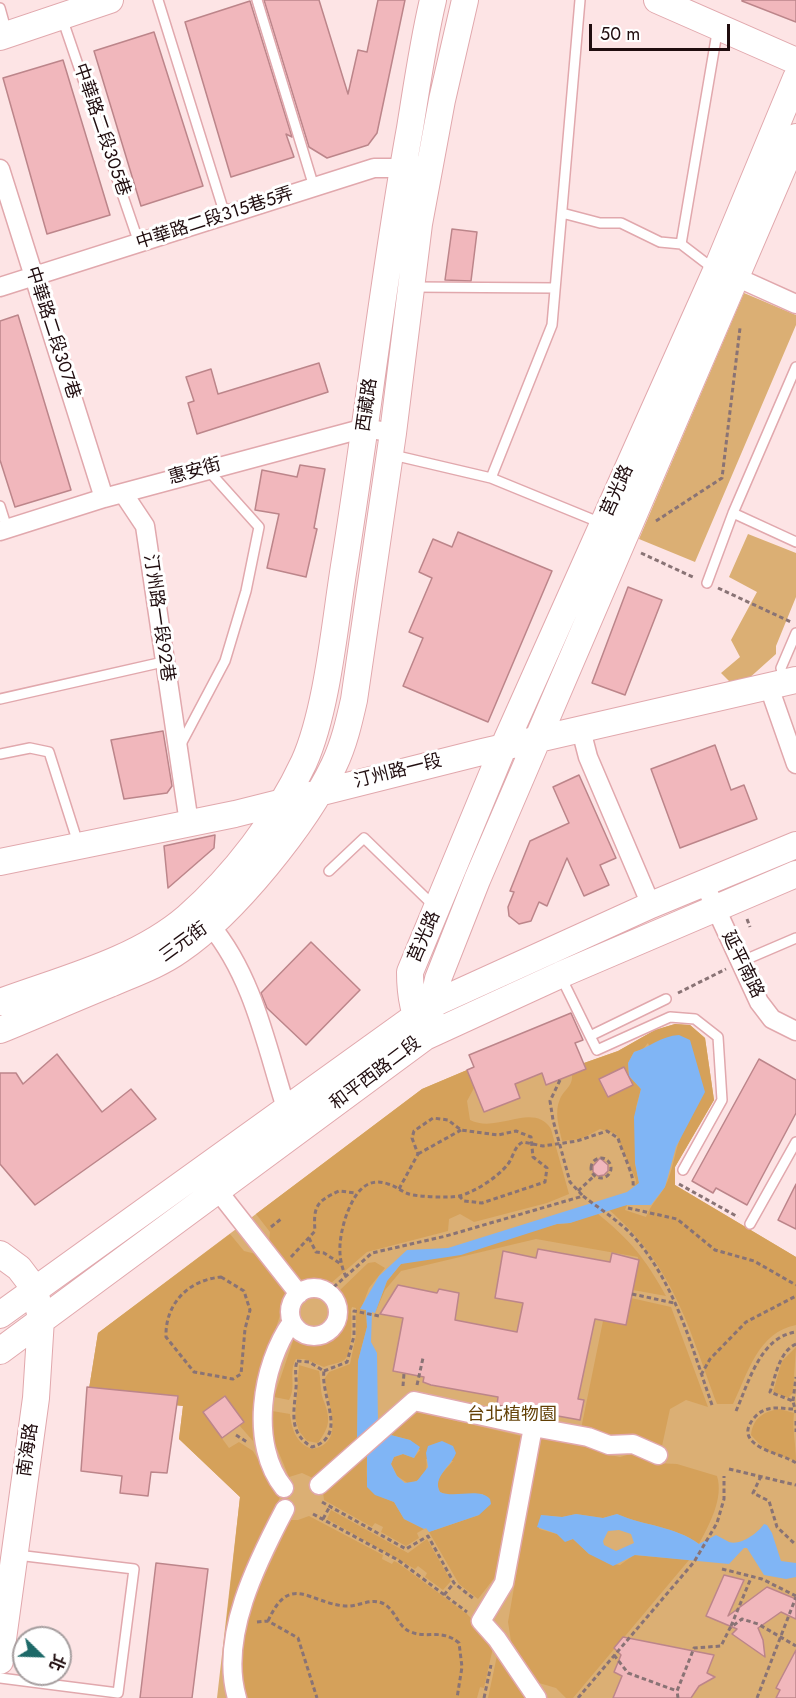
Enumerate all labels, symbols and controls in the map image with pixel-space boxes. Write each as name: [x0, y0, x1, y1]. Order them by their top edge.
scale bar: [592, 12, 733, 50]
text: 50 m: [600, 21, 640, 47]
street label: 中華路二段305巷: [68, 61, 134, 199]
street label: 中華路二段315巷5弄: [134, 183, 296, 255]
street label: 中華路二段307巷: [20, 264, 84, 402]
street label: 西藏路: [354, 377, 382, 433]
street label: 惠安街: [166, 454, 224, 490]
street label: 莒光路: [597, 462, 639, 520]
street label: 汀州路一段92巷: [138, 553, 178, 683]
street label: 汀州路一段: [352, 751, 444, 793]
street label: 莒光路: [405, 908, 445, 966]
street label: 三元街: [156, 918, 212, 968]
street label: 延平南路: [717, 928, 767, 1002]
street label: 和平西路二段: [326, 1033, 426, 1115]
park label: 台北植物園: [467, 1405, 557, 1427]
street label: 南海路: [15, 1422, 43, 1478]
north arrow: [12, 1626, 72, 1686]
text: 北: [43, 1651, 71, 1674]

